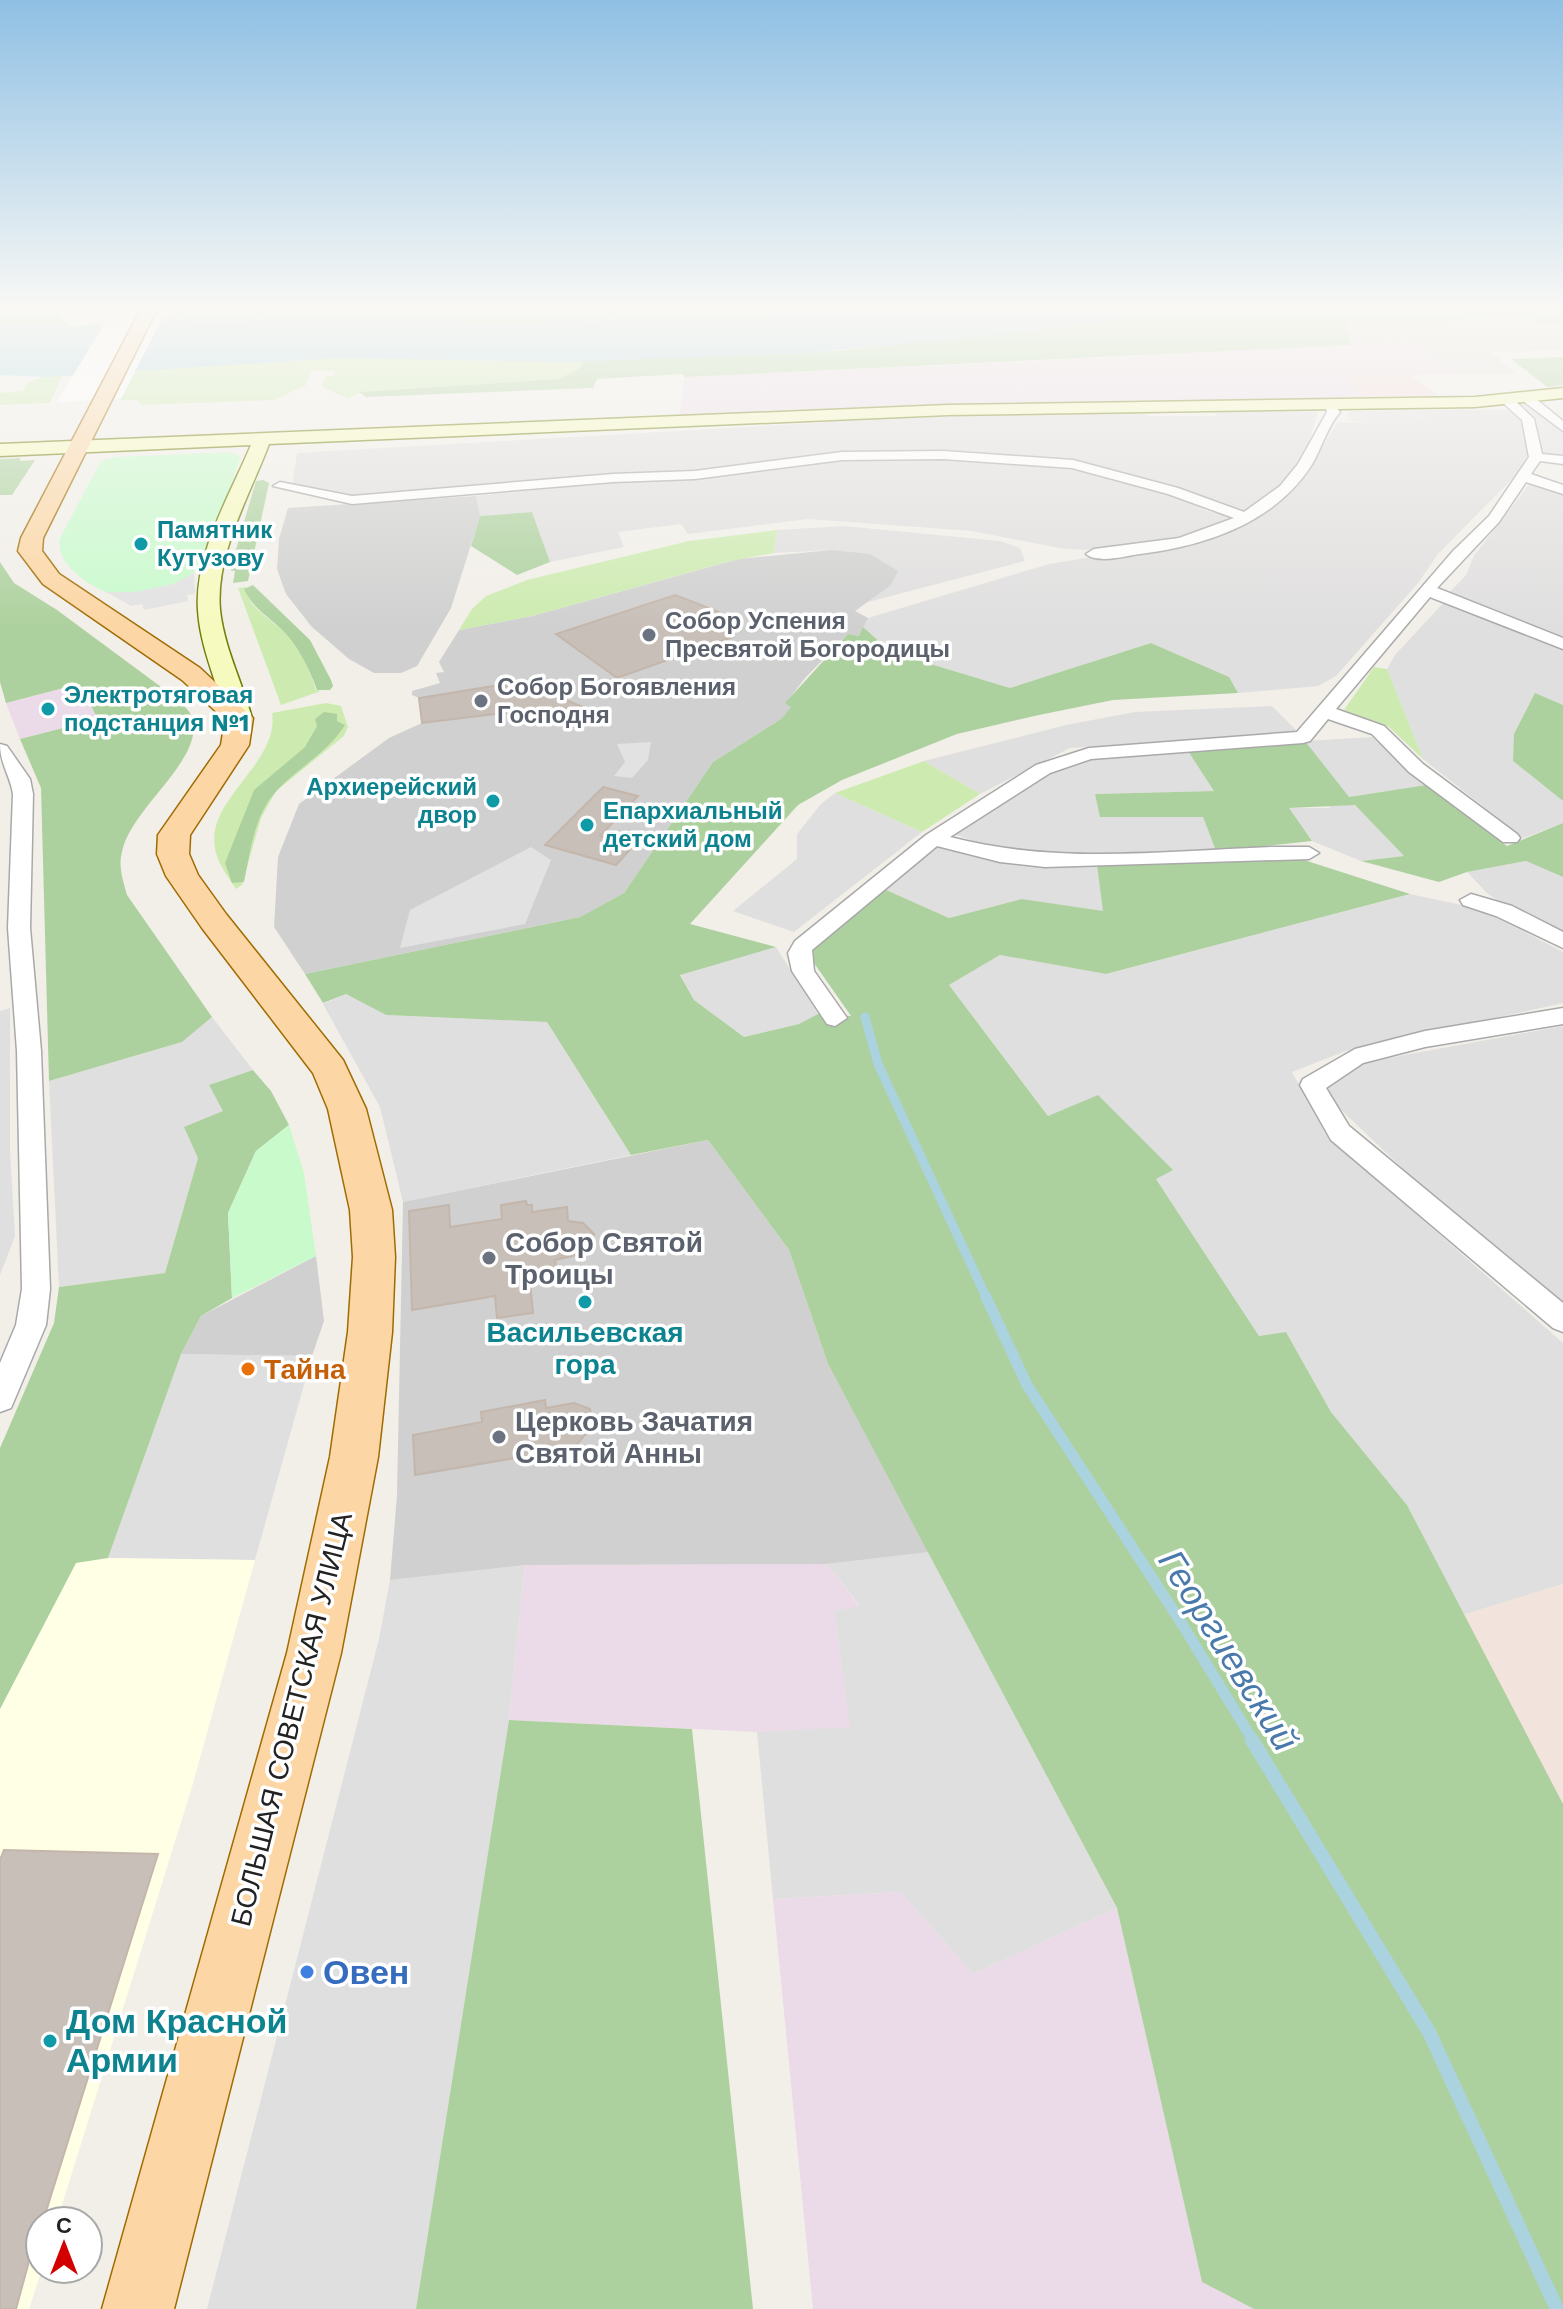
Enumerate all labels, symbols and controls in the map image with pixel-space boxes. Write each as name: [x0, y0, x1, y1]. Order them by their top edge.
place label: Памятник Кутузову: [157, 516, 273, 572]
marker: Памятник Кутузову: [132, 535, 150, 553]
place label: Собор Успения Пресвятой Богородицы: [665, 607, 950, 663]
marker: Собор Успения Пресвятой Богородицы: [640, 626, 658, 644]
place label: Собор Богоявления Господня: [497, 673, 736, 729]
place label: Электротяговая подстанция №1: [64, 681, 253, 737]
marker: Собор Богоявления Господня: [472, 692, 490, 710]
marker: Электротяговая подстанция №1: [39, 700, 57, 718]
place label: Архиерейский двор: [306, 773, 477, 829]
marker: Архиерейский двор: [484, 792, 502, 810]
place label: Епархиальный детский дом: [603, 797, 782, 853]
marker: Епархиальный детский дом: [578, 816, 596, 834]
place label: Собор Святой Троицы: [505, 1226, 703, 1291]
marker: Собор Святой Троицы: [480, 1249, 498, 1267]
marker: Васильевская гора: [576, 1293, 594, 1311]
place label: Васильевская гора: [486, 1316, 684, 1381]
place label: Тайна: [264, 1353, 346, 1386]
marker: Тайна: [239, 1360, 257, 1378]
place label: Церковь Зачатия Святой Анны: [515, 1405, 753, 1470]
marker: Церковь Зачатия Святой Анны: [490, 1428, 508, 1446]
street label: БОЛЬШАЯ СОВЕТСКАЯ УЛИЦА: [224, 1508, 359, 1930]
water label: Георгиевский: [1150, 1542, 1307, 1759]
place label: Овен: [323, 1952, 409, 1992]
marker: Овен: [298, 1963, 316, 1981]
place label: Дом Красной Армии: [66, 2001, 287, 2080]
marker: Дом Красной Армии: [41, 2032, 59, 2050]
north arrow: [24, 2205, 104, 2285]
text: С: [56, 2213, 72, 2238]

